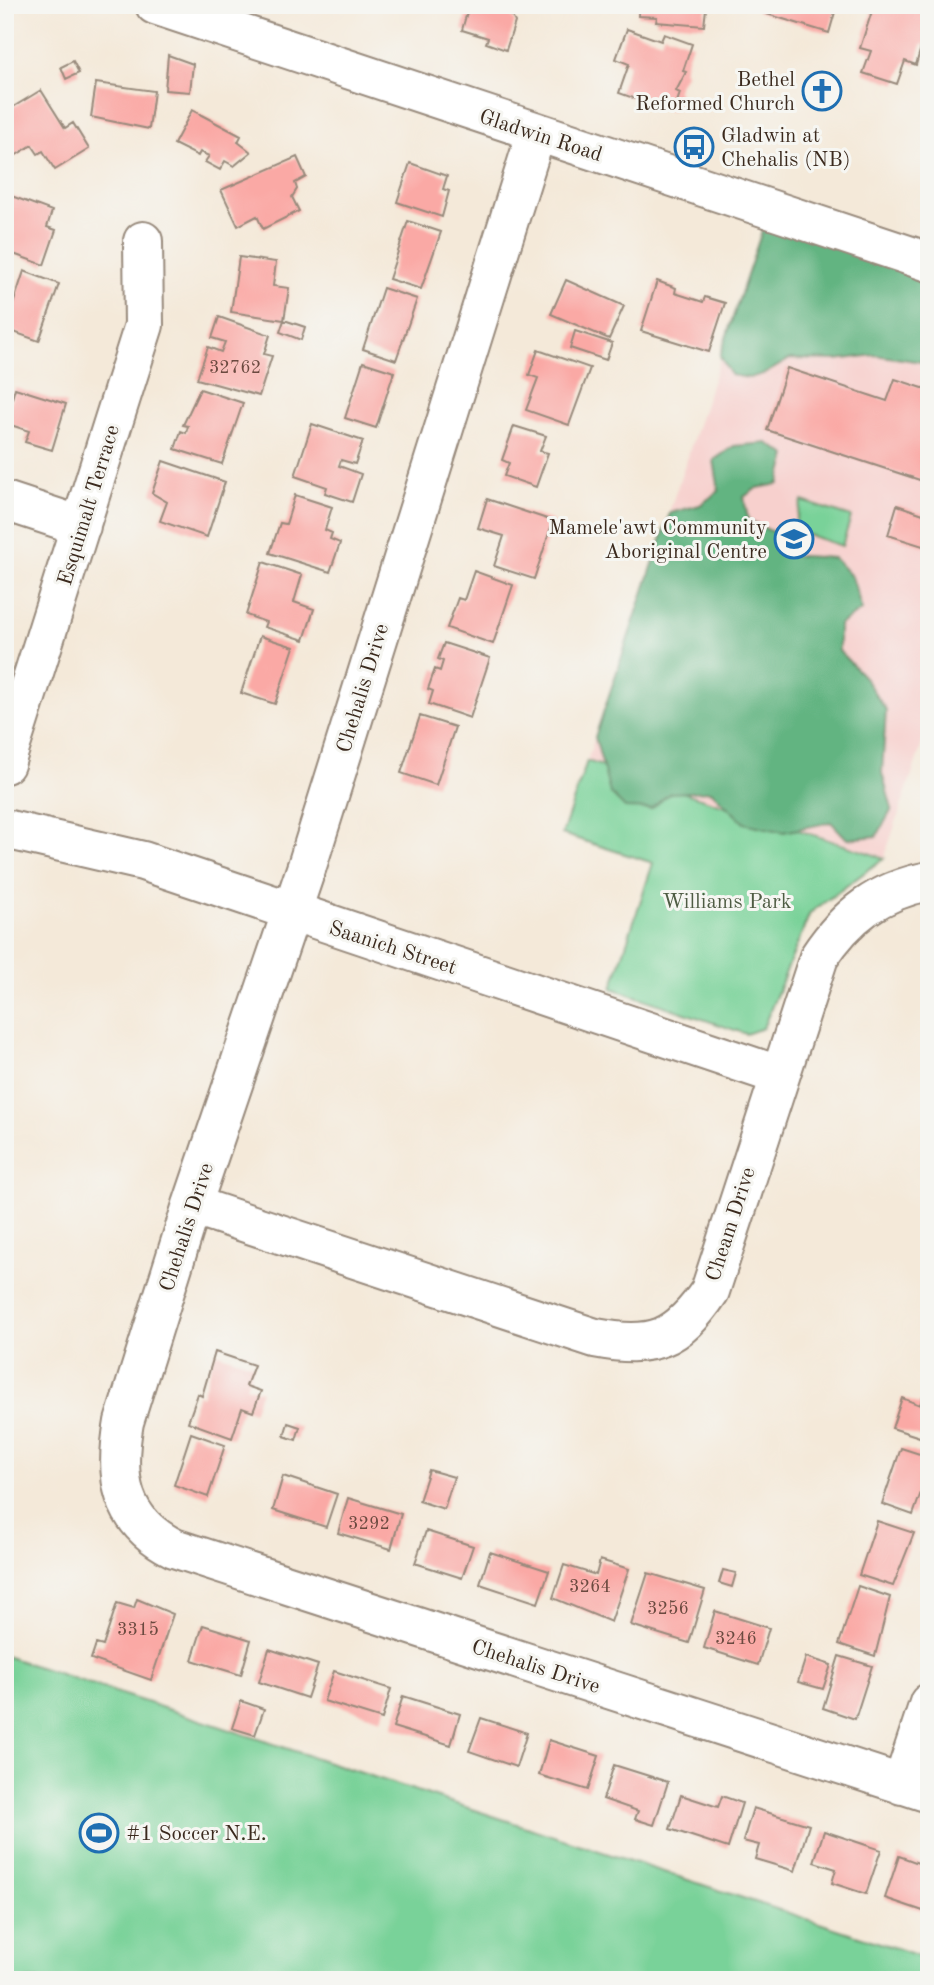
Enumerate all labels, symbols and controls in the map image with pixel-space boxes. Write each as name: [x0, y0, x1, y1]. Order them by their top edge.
place label: Bethel Reformed Church: [635, 70, 795, 115]
church icon: Bethel Reformed Church: [801, 70, 843, 112]
street label: Gladwin Road: [476, 107, 605, 166]
bus stop icon: Gladwin at Chehalis (NB): [673, 126, 715, 168]
place label: Gladwin at Chehalis (NB): [721, 126, 851, 171]
house number: 32762: [209, 359, 261, 377]
street label: Esquimalt Terrace: [55, 423, 124, 588]
place label: Mamele'awt Community Aboriginal Centre: [548, 518, 767, 563]
school or university icon: Mamele'awt Community Aboriginal Centre: [773, 518, 815, 560]
street label: Chehalis Drive: [334, 621, 393, 755]
park label: Williams Park: [662, 892, 792, 913]
street label: Saanich Street: [326, 918, 459, 979]
street label: Chehalis Drive: [157, 1161, 218, 1294]
street label: Cheam Drive: [703, 1165, 760, 1284]
house number: 3292: [348, 1515, 390, 1533]
house number: 3264: [569, 1578, 611, 1596]
house number: 3256: [647, 1600, 689, 1618]
house number: 3315: [117, 1621, 159, 1639]
house number: 3246: [715, 1630, 757, 1648]
street label: Chehalis Drive: [469, 1637, 602, 1698]
sports icon: #1 Soccer N.E.: [78, 1812, 120, 1854]
place label: #1 Soccer N.E.: [126, 1824, 267, 1845]

